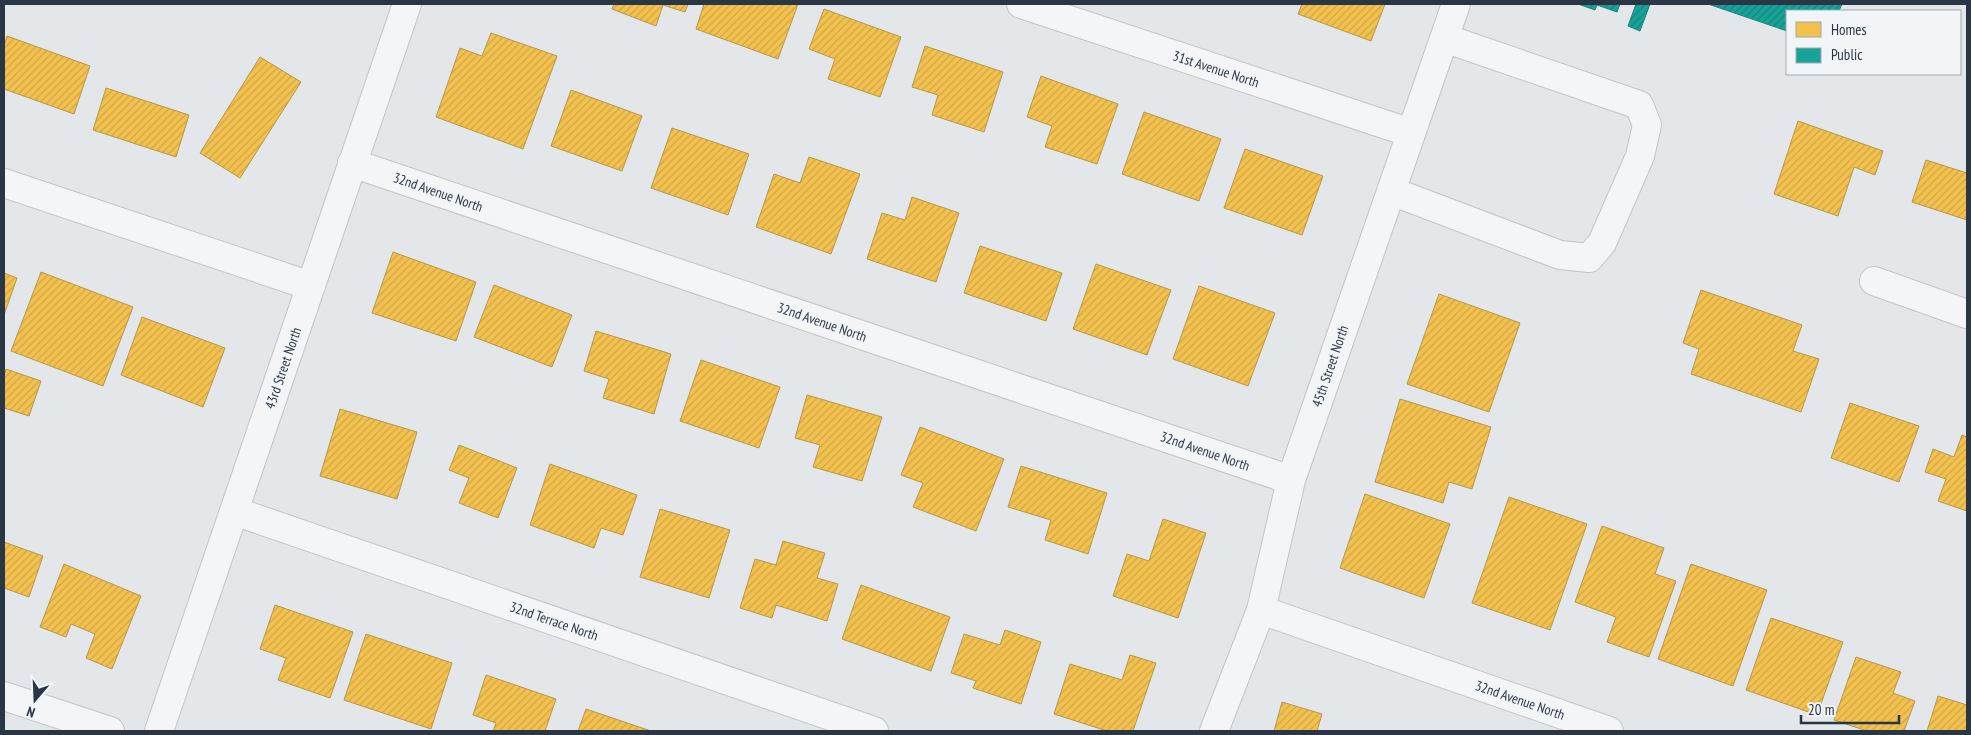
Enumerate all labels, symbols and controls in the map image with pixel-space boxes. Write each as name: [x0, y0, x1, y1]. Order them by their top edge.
legend: [1786, 10, 1961, 75]
text: Homes: [1831, 20, 1867, 39]
text: Public: [1831, 45, 1863, 64]
street label: 31st Avenue North: [1170, 47, 1262, 91]
street label: 32nd Avenue North: [391, 168, 485, 216]
street label: 32nd Avenue North: [775, 298, 869, 346]
street label: 45th Street North: [1308, 323, 1352, 409]
street label: 43rd Street North: [261, 325, 305, 411]
street label: 32nd Avenue North: [1158, 427, 1252, 475]
street label: 32nd Terrace North: [507, 597, 601, 645]
north arrow: [10, 675, 60, 725]
street label: 32nd Avenue North: [1473, 676, 1567, 724]
scale bar: [1801, 692, 1898, 724]
text: 20 m: [1808, 700, 1834, 719]
text: N: [24, 703, 37, 722]

